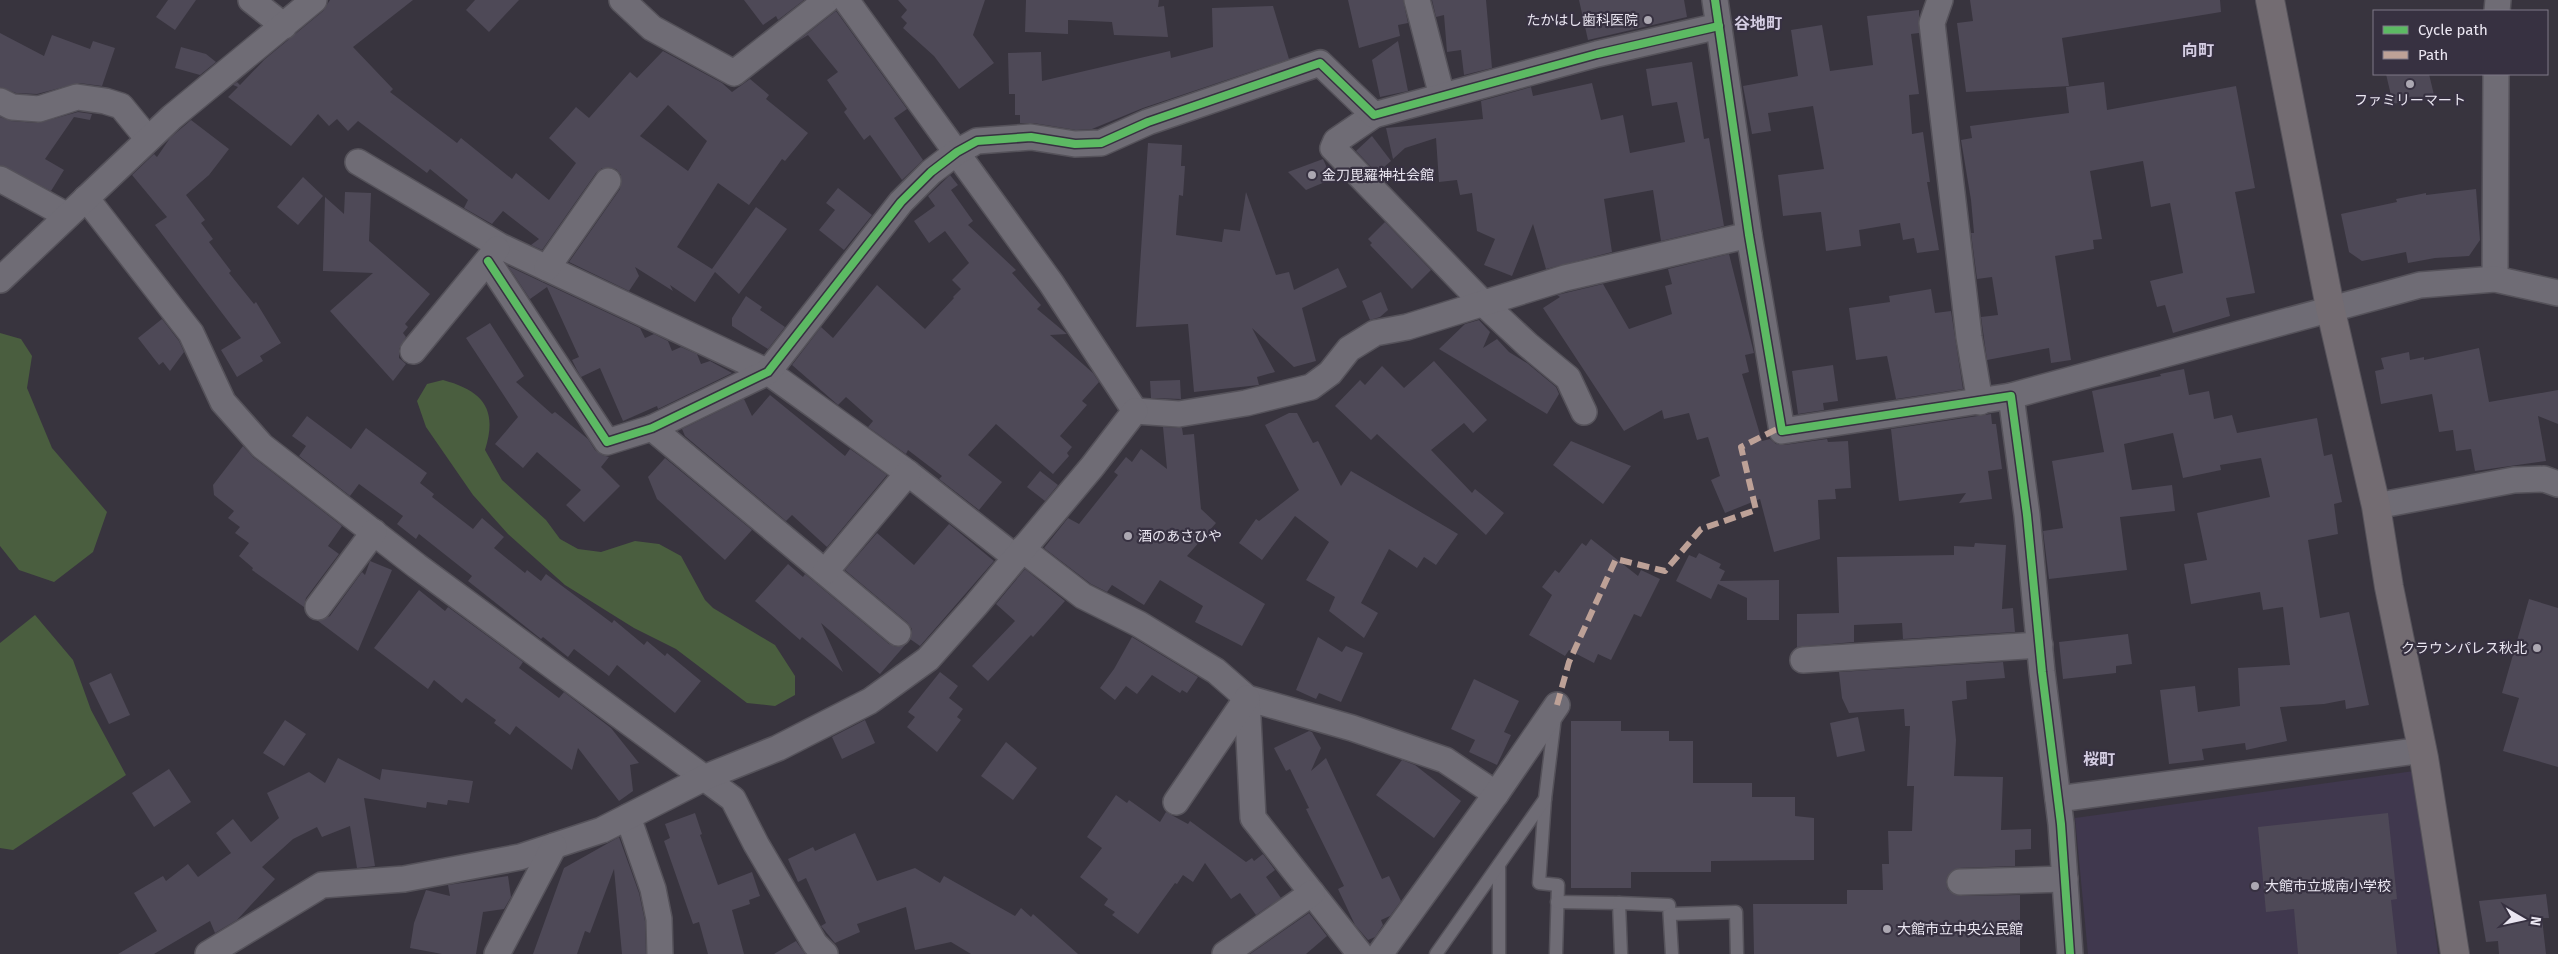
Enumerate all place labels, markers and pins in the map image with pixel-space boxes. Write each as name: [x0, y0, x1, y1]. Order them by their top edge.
place label: たかはし歯科医院: [1527, 12, 1638, 29]
marker: たかはし歯科医院: [1642, 14, 1654, 26]
marker: ファミリーマート: [2404, 78, 2416, 90]
place label: ファミリーマート: [2354, 92, 2466, 109]
place label: 金刀毘羅神社会館: [1322, 167, 1434, 184]
marker: 金刀毘羅神社会館: [1306, 169, 1318, 181]
place label: 酒のあさひや: [1138, 528, 1222, 545]
marker: 酒のあさひや: [1122, 530, 1134, 542]
place label: クラウンパレス秋北: [2401, 640, 2527, 657]
marker: クラウンパレス秋北: [2531, 642, 2543, 654]
place label: 大館市立城南小学校: [2265, 878, 2391, 895]
marker: 大館市立城南小学校: [2249, 880, 2261, 892]
place label: 大館市立中央公民館: [1897, 921, 2023, 938]
marker: 大館市立中央公民館: [1881, 923, 1893, 935]

